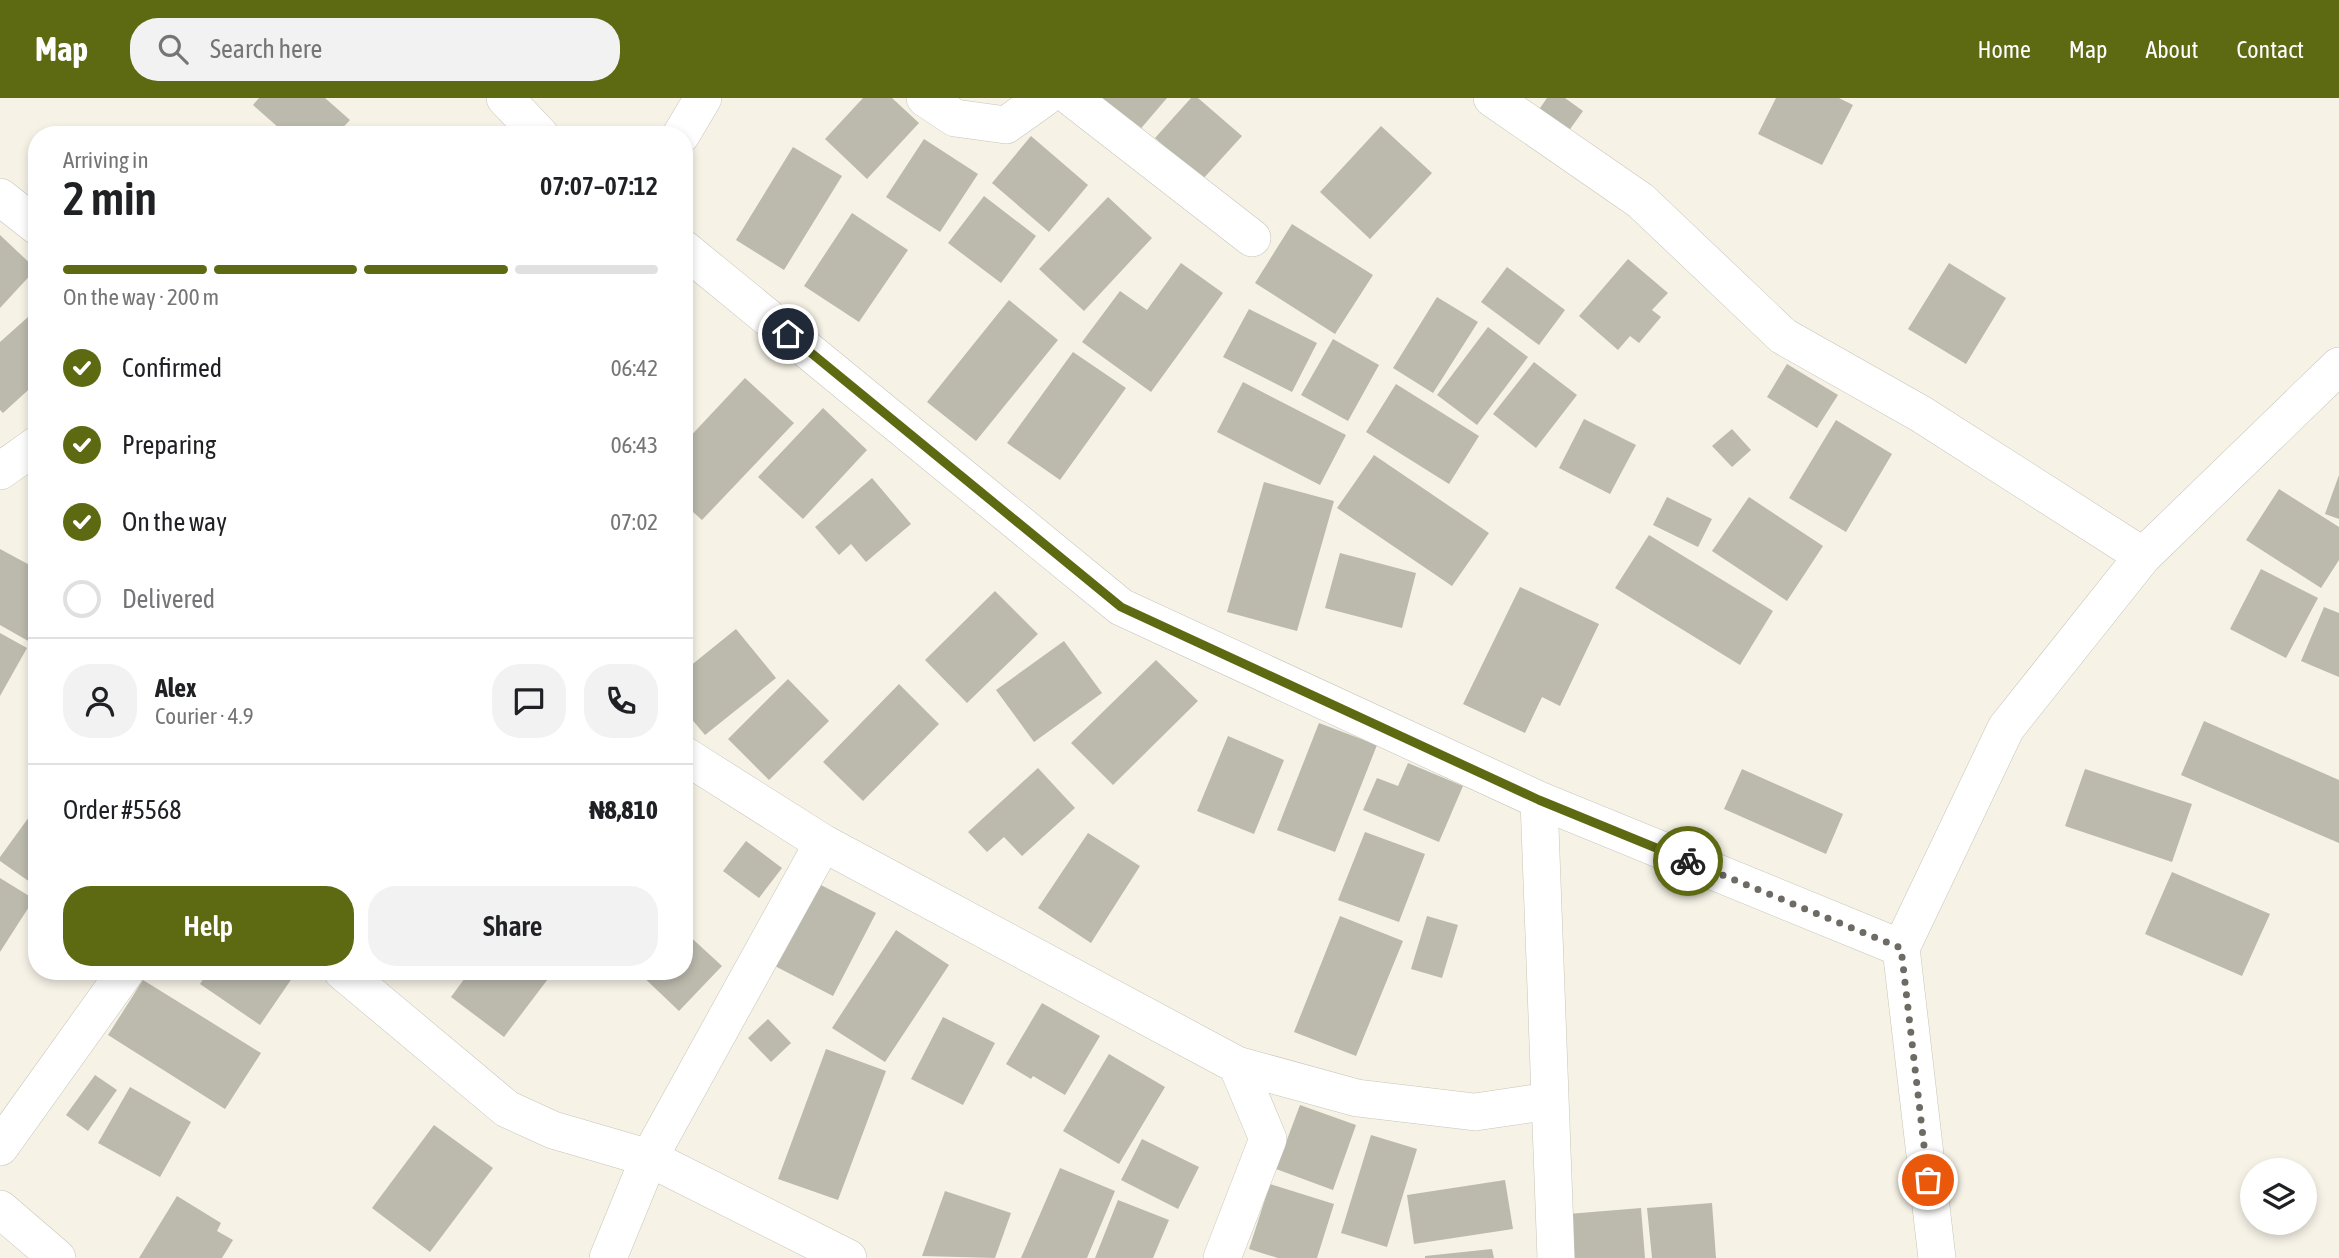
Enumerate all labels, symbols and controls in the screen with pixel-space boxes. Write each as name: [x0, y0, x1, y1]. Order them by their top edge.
search box: [130, 18, 620, 81]
text: Map: [35, 30, 88, 68]
icon: search: [154, 30, 192, 68]
text: Search here: [210, 34, 322, 64]
text: Home: [1977, 36, 2031, 63]
text: Map: [2069, 36, 2107, 63]
text: About: [2145, 36, 2198, 63]
text: Contact: [2236, 36, 2304, 63]
text: Arriving in: [63, 147, 149, 173]
text: 07:07–07:12: [540, 171, 658, 201]
text: 2 min: [63, 172, 157, 225]
text: On the way · 200 m: [63, 284, 219, 310]
pin: [758, 304, 818, 364]
icon: home: [769, 315, 807, 353]
icon: check: [63, 349, 101, 387]
text: Confirmed: [122, 353, 222, 383]
text: 06:42: [611, 355, 658, 381]
icon: check: [63, 426, 101, 464]
text: Preparing: [122, 430, 216, 460]
text: 06:43: [611, 432, 658, 458]
icon: check: [63, 503, 101, 541]
text: On the way: [122, 507, 227, 537]
text: 07:02: [610, 509, 658, 535]
text: Delivered: [122, 584, 215, 614]
button: person: [63, 664, 137, 738]
button: chat: [492, 664, 566, 738]
button: phone: [584, 664, 658, 738]
text: Alex: [155, 673, 196, 703]
text: Courier · 4.9: [155, 703, 254, 729]
text: Order #5568: [63, 795, 182, 825]
text: ₦8,810: [589, 795, 658, 825]
courier: [1653, 826, 1723, 896]
icon: bike: [1669, 842, 1707, 880]
button: Help: [63, 886, 354, 966]
button: Share: [368, 886, 658, 966]
pin: [1898, 1150, 1958, 1210]
map controls: [2240, 1158, 2317, 1235]
button: layers: [2240, 1158, 2317, 1235]
icon: bag: [1909, 1161, 1947, 1199]

